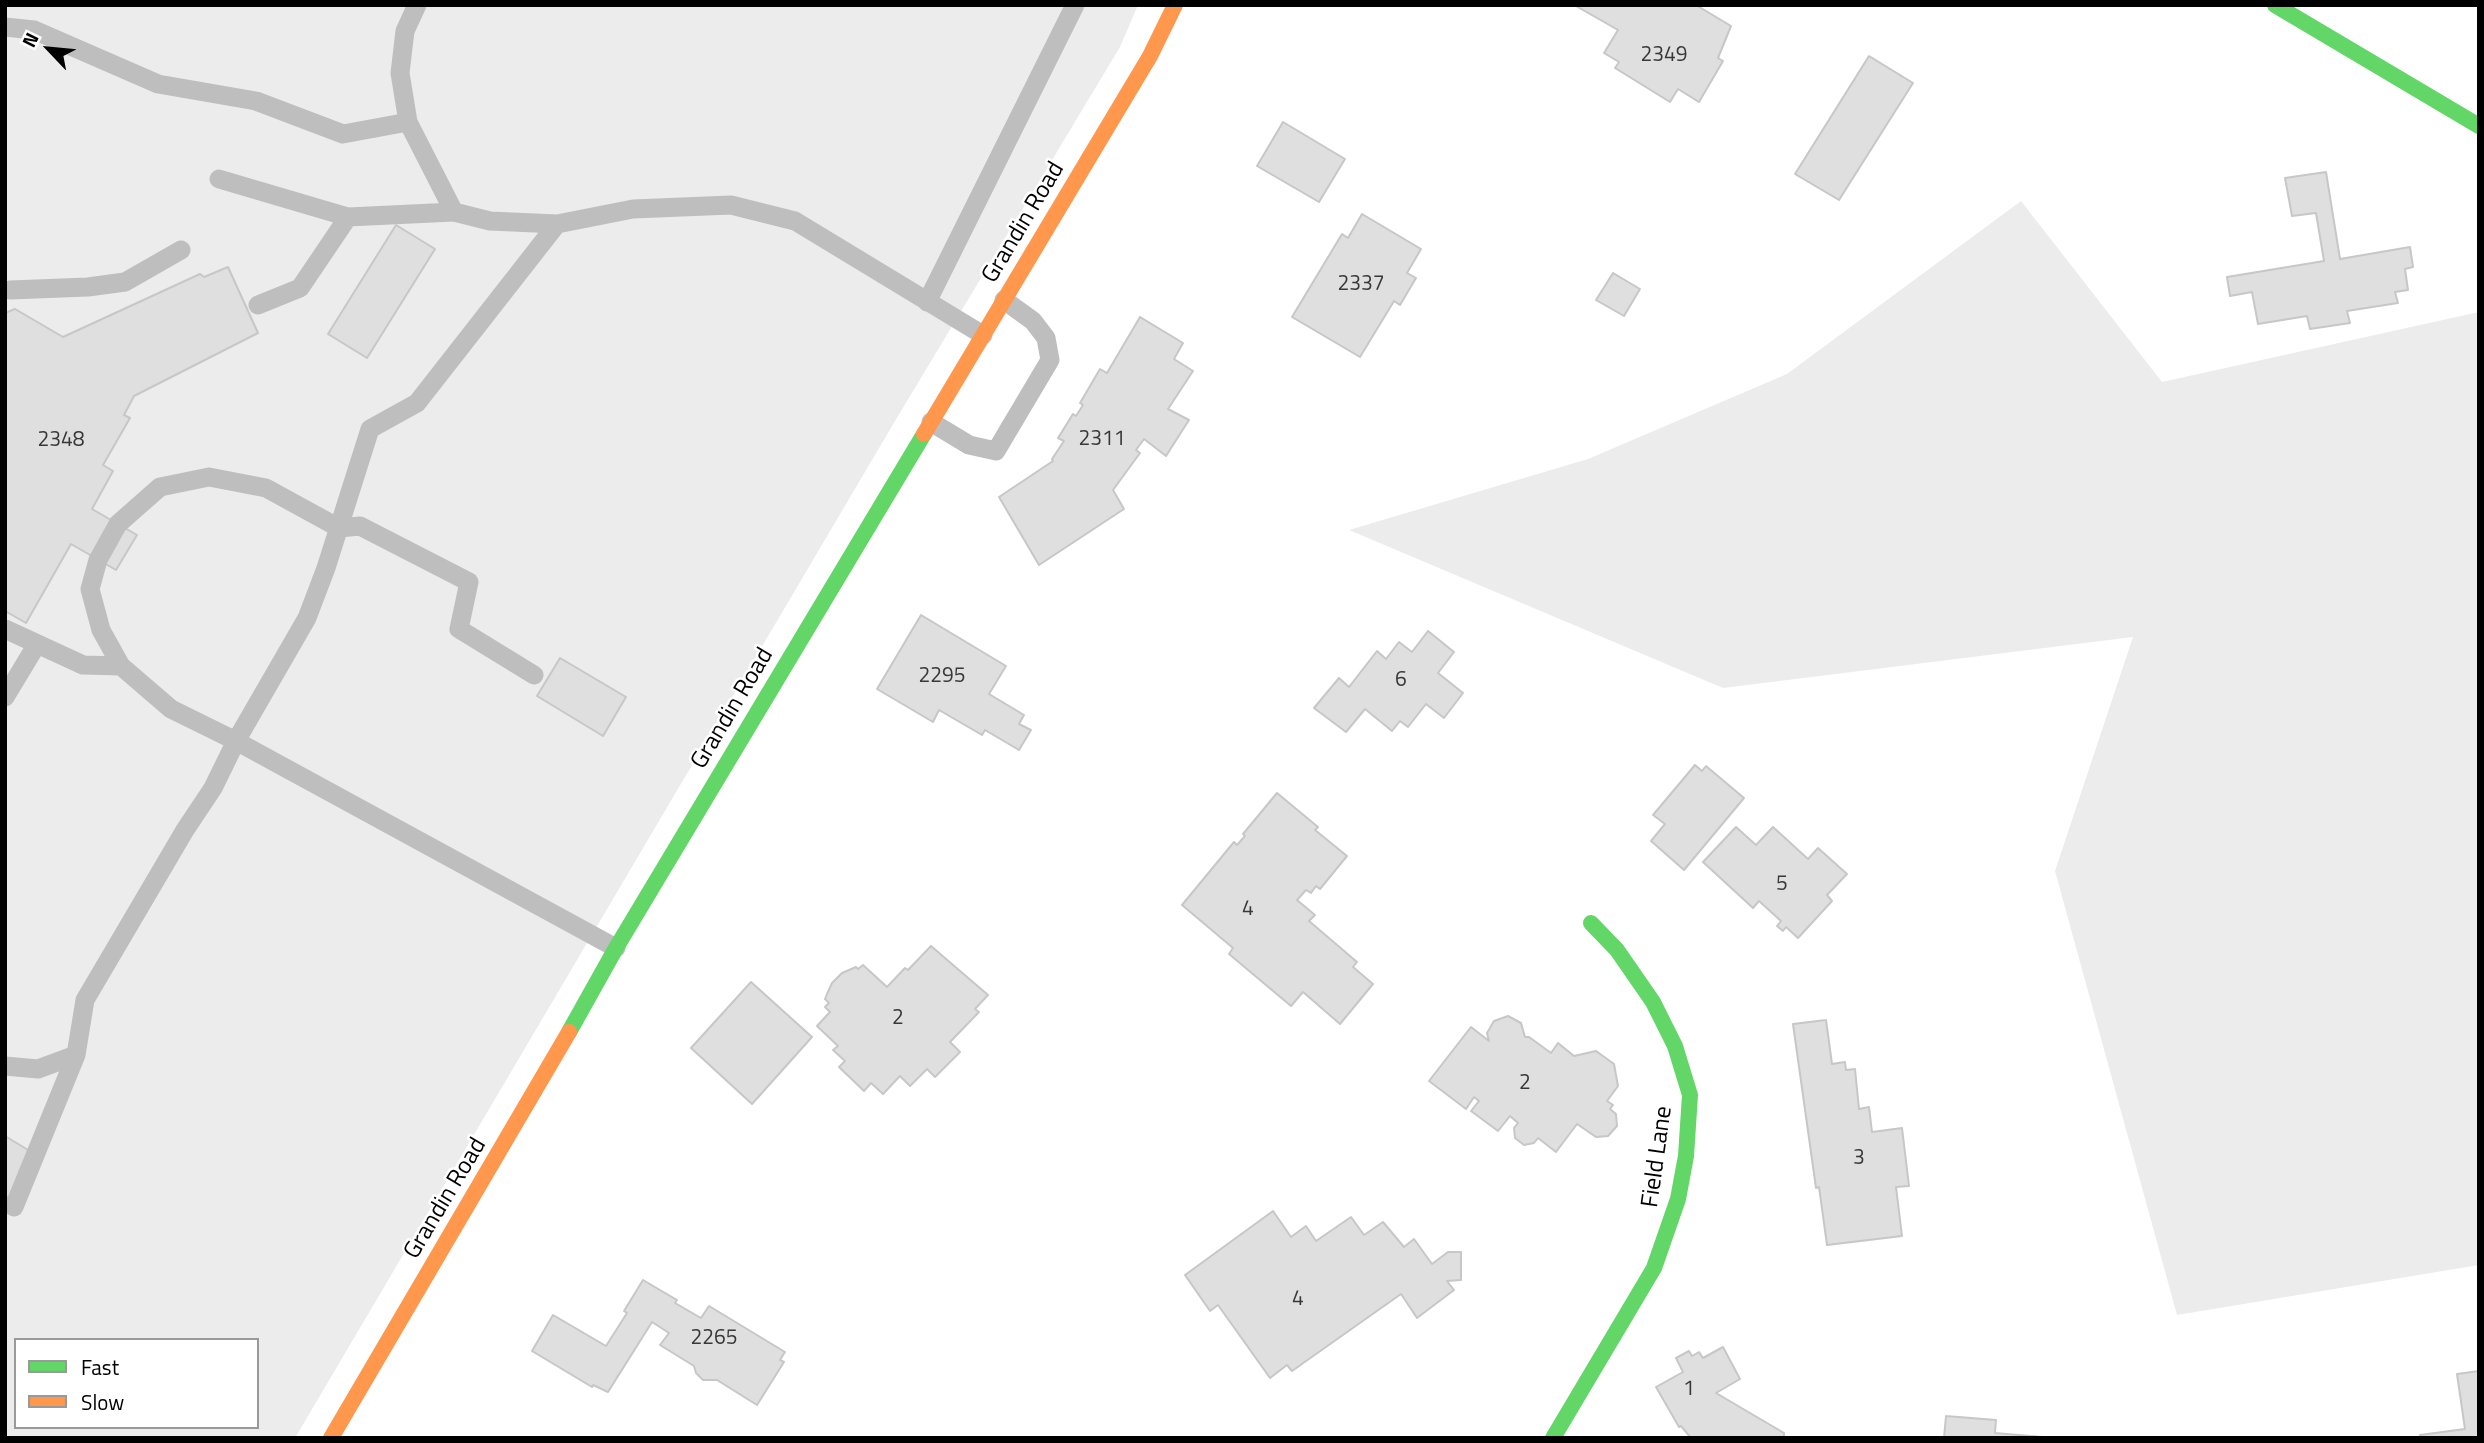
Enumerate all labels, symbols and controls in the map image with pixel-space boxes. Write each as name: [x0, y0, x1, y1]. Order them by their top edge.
north arrow: [14, 14, 84, 84]
text: N: [14, 27, 46, 52]
house number: 2349: [1640, 43, 1688, 69]
street label: Grandin Road: [977, 157, 1071, 289]
house number: 2337: [1337, 272, 1385, 298]
house number: 2311: [1078, 427, 1126, 453]
house number: 2348: [37, 428, 85, 454]
street label: Grandin Road: [686, 643, 780, 775]
house number: 2295: [918, 664, 966, 690]
house number: 6: [1395, 668, 1407, 694]
house number: 5: [1776, 872, 1788, 898]
house number: 4: [1242, 897, 1254, 923]
house number: 2: [892, 1006, 904, 1032]
house number: 2: [1519, 1071, 1531, 1097]
street label: Field Lane: [1637, 1104, 1679, 1210]
street label: Grandin Road: [399, 1133, 493, 1265]
house number: 3: [1853, 1146, 1865, 1172]
house number: 4: [1292, 1287, 1304, 1313]
house number: 2265: [690, 1326, 738, 1352]
legend: [14, 1338, 259, 1429]
text: Fast: [81, 1351, 119, 1383]
house number: 1: [1683, 1377, 1695, 1403]
text: Slow: [81, 1386, 124, 1418]

